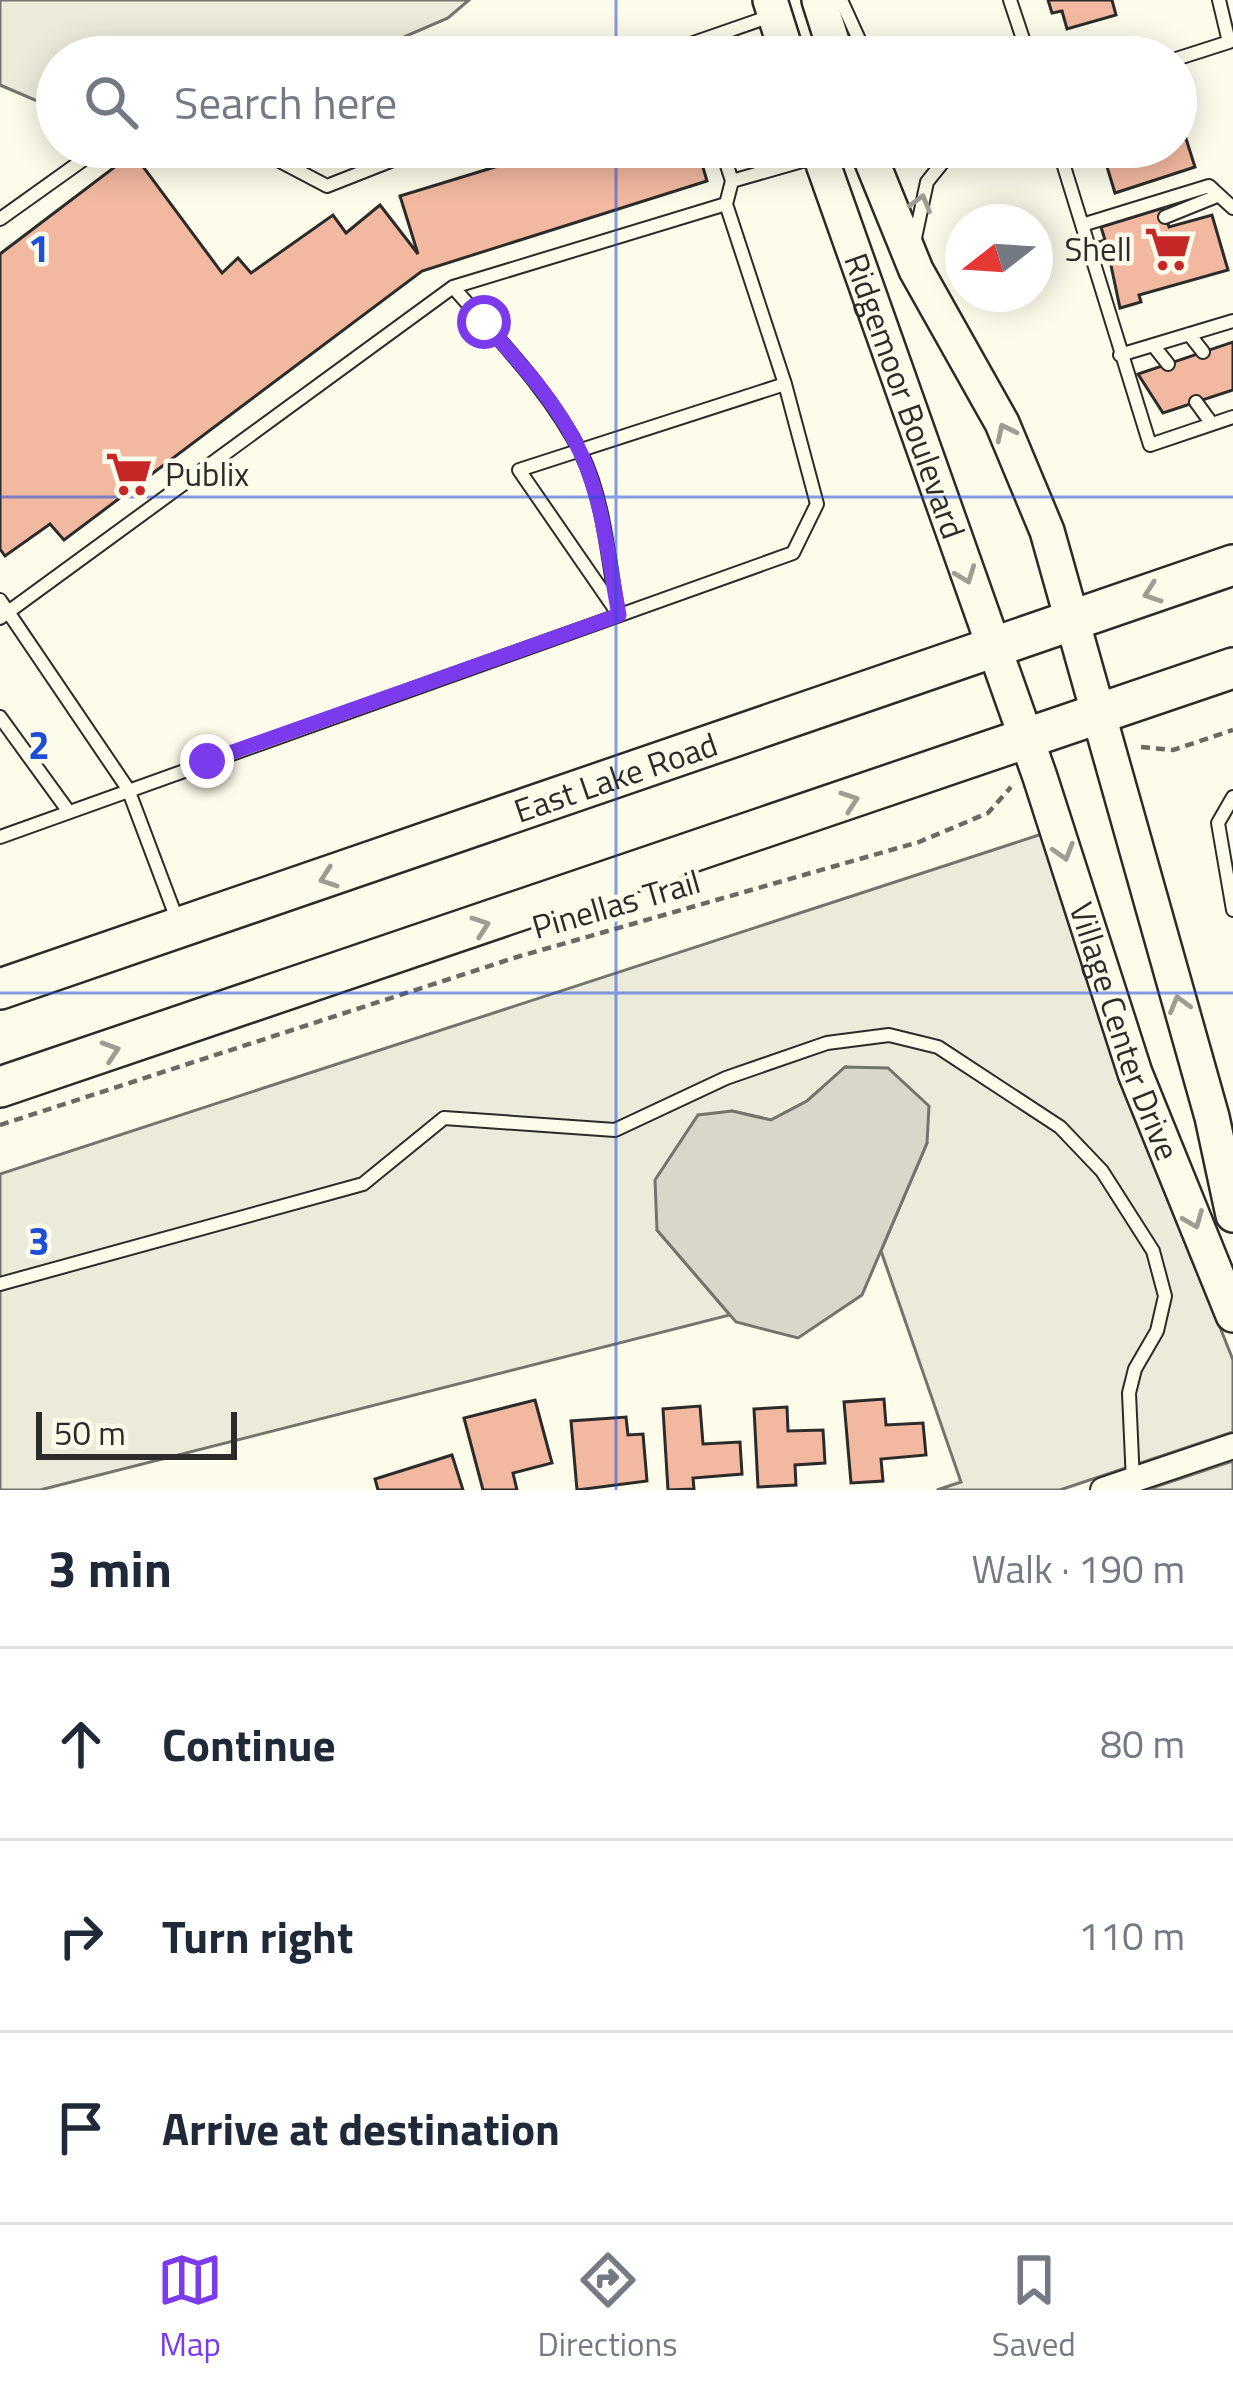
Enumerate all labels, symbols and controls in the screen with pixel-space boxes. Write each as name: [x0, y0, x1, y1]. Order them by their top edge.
search box: [36, 36, 1197, 168]
text: Search here: [174, 68, 397, 136]
icon: search: [78, 69, 144, 135]
one-way arrow: [907, 193, 932, 214]
north arrow: [945, 204, 1053, 312]
text: 1: [28, 218, 50, 277]
place label: Shell: [1064, 224, 1132, 274]
supermarket icon: Shell: [1143, 224, 1193, 274]
street label: Ridgemoor Boulevard: [832, 246, 979, 546]
route start: [457, 295, 511, 349]
one-way arrow: [996, 423, 1019, 444]
supermarket icon: Publix: [104, 449, 154, 499]
place label: Publix: [165, 449, 249, 499]
one-way arrow: [952, 563, 977, 584]
one-way arrow: [1143, 579, 1164, 603]
text: 2: [28, 715, 50, 774]
street label: East Lake Road: [507, 719, 724, 835]
route end: [180, 734, 234, 788]
one-way arrow: [838, 791, 859, 815]
one-way arrow: [1050, 841, 1075, 862]
street label: Pinellas Trail: [526, 856, 706, 952]
one-way arrow: [319, 864, 340, 888]
street label: Village Center Drive: [1057, 896, 1193, 1168]
one-way arrow: [469, 916, 490, 940]
one-way arrow: [1168, 995, 1193, 1016]
one-way arrow: [100, 1040, 121, 1065]
one-way arrow: [1180, 1208, 1204, 1229]
text: 3: [28, 1211, 50, 1270]
scale bar: [36, 1406, 237, 1459]
text: 50 m: [54, 1408, 126, 1458]
text: 3 min: [48, 1529, 172, 1607]
text: Walk · 190 m: [971, 1539, 1185, 1598]
text: Continue: [162, 1710, 336, 1778]
icon: ahead: [48, 1711, 114, 1777]
text: 80 m: [1100, 1714, 1185, 1773]
text: Turn right: [162, 1902, 353, 1970]
icon: right: [48, 1903, 114, 1969]
text: 110 m: [1078, 1906, 1185, 1965]
text: Arrive at destination: [162, 2094, 560, 2162]
icon: arrive: [48, 2095, 114, 2161]
tab: Map: [157, 2247, 223, 2369]
tab: Directions: [538, 2247, 677, 2369]
tab: Saved: [992, 2247, 1076, 2369]

